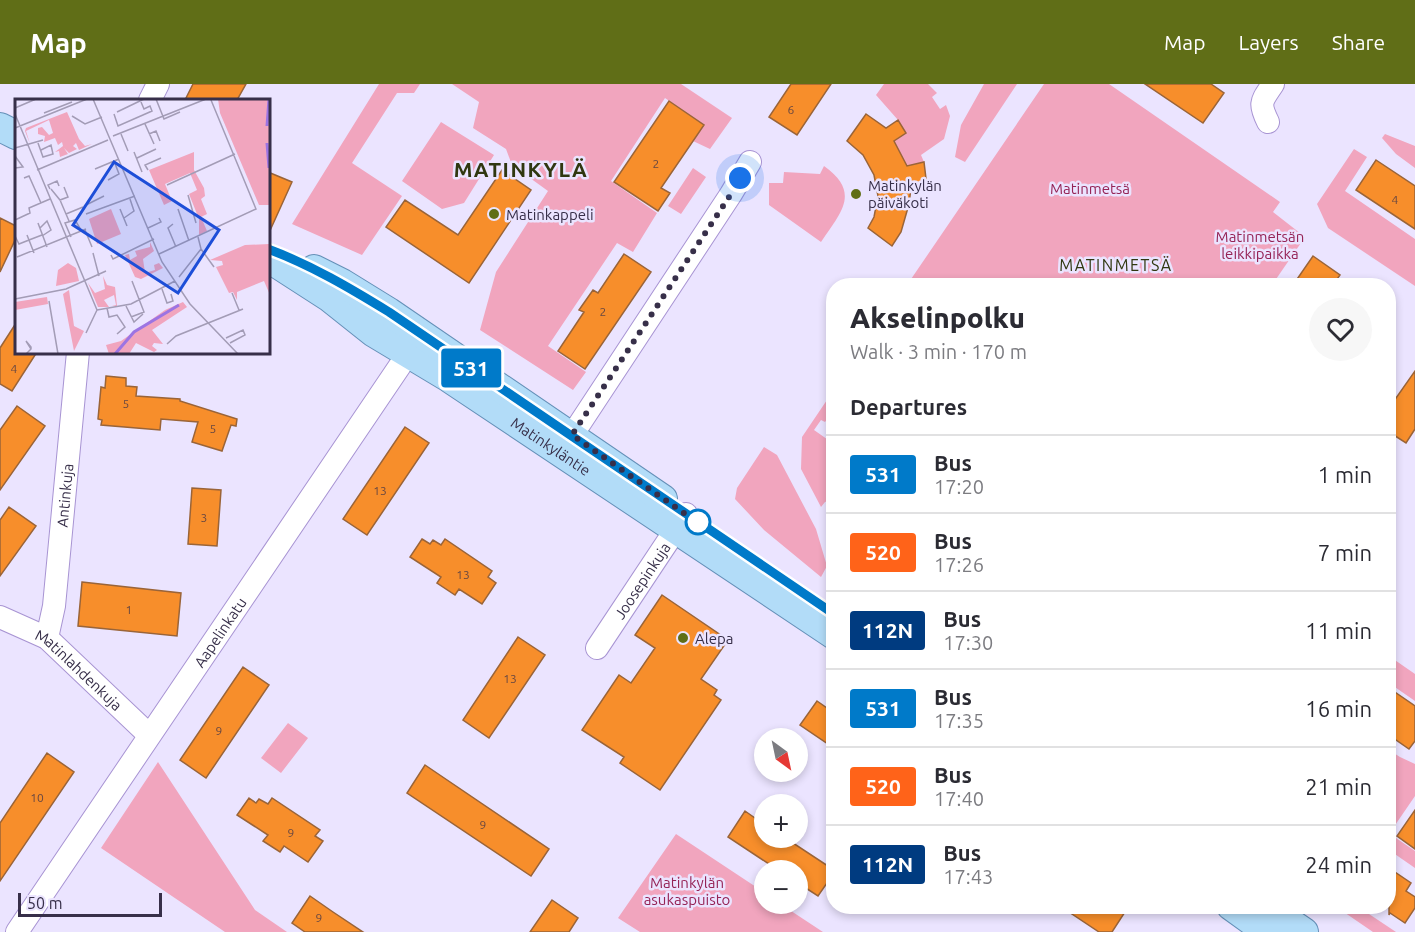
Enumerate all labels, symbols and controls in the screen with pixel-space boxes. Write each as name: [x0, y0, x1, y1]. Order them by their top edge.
text: Map: [30, 27, 87, 58]
text: Map: [1164, 30, 1205, 54]
text: Layers: [1238, 30, 1299, 54]
text: Share: [1332, 30, 1385, 54]
inset map: [15, 99, 270, 354]
house number: 6: [788, 103, 795, 116]
district label: MATINKYLÄ: [454, 157, 588, 181]
house number: 2: [653, 157, 659, 170]
your location: [725, 163, 755, 193]
place label: Matinkylän päiväkoti: [868, 177, 942, 211]
park label: Matinmetsä: [1050, 180, 1130, 197]
marker: Matinkylän päiväkoti: [849, 187, 863, 201]
house number: 4: [1392, 193, 1399, 206]
place label: Matinkappeli: [506, 206, 594, 223]
marker: Matinkappeli: [487, 207, 501, 221]
park label: Matinmetsän leikkipaikka: [1216, 228, 1304, 262]
district label: MATINMETSÄ: [1059, 256, 1173, 274]
button: heart: [1309, 298, 1372, 361]
text: Akselinpolku: [850, 302, 1025, 333]
house number: 2: [600, 305, 606, 318]
text: Walk · 3 min · 170 m: [850, 340, 1027, 363]
line badge: 531: [436, 348, 506, 388]
text: 531: [453, 356, 489, 380]
house number: 4: [11, 362, 18, 375]
text: Departures: [850, 394, 967, 419]
house number: 5: [123, 397, 129, 410]
street label: Matinkyläntie: [508, 413, 594, 479]
house number: 5: [210, 422, 216, 435]
text: Bus: [934, 450, 972, 475]
text: 531: [865, 462, 901, 486]
text: 1 min: [1318, 462, 1372, 487]
street label: Antinkuja: [53, 463, 76, 528]
text: 17:20: [934, 475, 984, 498]
house number: 13: [373, 484, 387, 497]
unlabelled marker: [685, 509, 711, 535]
house number: 3: [201, 511, 207, 524]
text: Bus: [934, 528, 972, 553]
street label: Joosepinkuja: [610, 539, 673, 622]
text: 520: [865, 540, 901, 564]
text: 7 min: [1318, 540, 1372, 565]
text: 17:26: [934, 553, 984, 576]
house number: 13: [456, 568, 470, 581]
street label: Aapelinkatu: [190, 594, 249, 670]
house number: 1: [126, 603, 132, 616]
text: Bus: [943, 606, 981, 631]
text: 112N: [862, 618, 913, 642]
text: 11 min: [1305, 618, 1372, 643]
street label: Matinlahdenkuja: [33, 625, 126, 714]
place label: Alepa: [695, 630, 733, 647]
marker: Alepa: [676, 631, 690, 645]
text: 17:30: [943, 631, 993, 654]
house number: 13: [503, 672, 517, 685]
text: Bus: [934, 684, 972, 709]
text: 531: [865, 696, 901, 720]
text: 16 min: [1305, 696, 1372, 721]
text: 17:35: [934, 709, 984, 732]
house number: 9: [216, 724, 222, 737]
north arrow: [754, 728, 808, 782]
map controls: [754, 728, 808, 914]
text: Bus: [934, 762, 972, 787]
text: 520: [865, 774, 901, 798]
text: 21 min: [1305, 774, 1372, 799]
text: 17:40: [934, 787, 984, 810]
house number: 10: [30, 791, 44, 804]
button: +: [754, 794, 808, 848]
house number: 9: [480, 818, 486, 831]
house number: 9: [288, 826, 294, 839]
text: Bus: [943, 840, 981, 865]
text: 112N: [862, 852, 913, 876]
text: 24 min: [1305, 852, 1372, 877]
button: −: [754, 860, 808, 914]
text: 17:43: [943, 865, 993, 888]
park label: Matinkylän asukaspuisto: [644, 874, 730, 908]
scale bar: [18, 890, 162, 918]
text: 50 m: [27, 894, 63, 912]
house number: 9: [316, 911, 322, 924]

